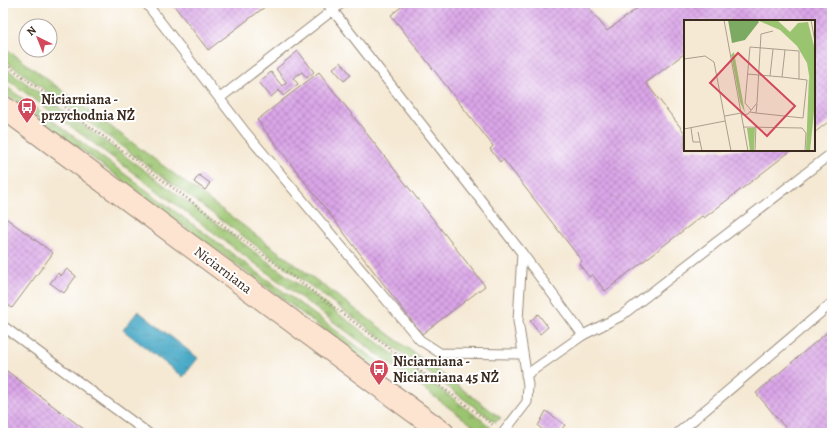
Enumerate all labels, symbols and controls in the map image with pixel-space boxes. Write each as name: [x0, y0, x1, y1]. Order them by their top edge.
north arrow: [18, 18, 58, 58]
inset map: [684, 20, 815, 151]
text: N: [23, 23, 40, 39]
place label: Niciarniana - przychodnia NŻ: [41, 90, 135, 125]
bus stop icon: Niciarniana - przychodnia NŻ: [16, 96, 38, 124]
street label: Niciarniana: [190, 242, 256, 298]
place label: Niciarniana - Niciarniana 45 NŻ: [393, 352, 499, 387]
bus stop icon: Niciarniana - Niciarniana 45 NŻ: [368, 358, 390, 386]

